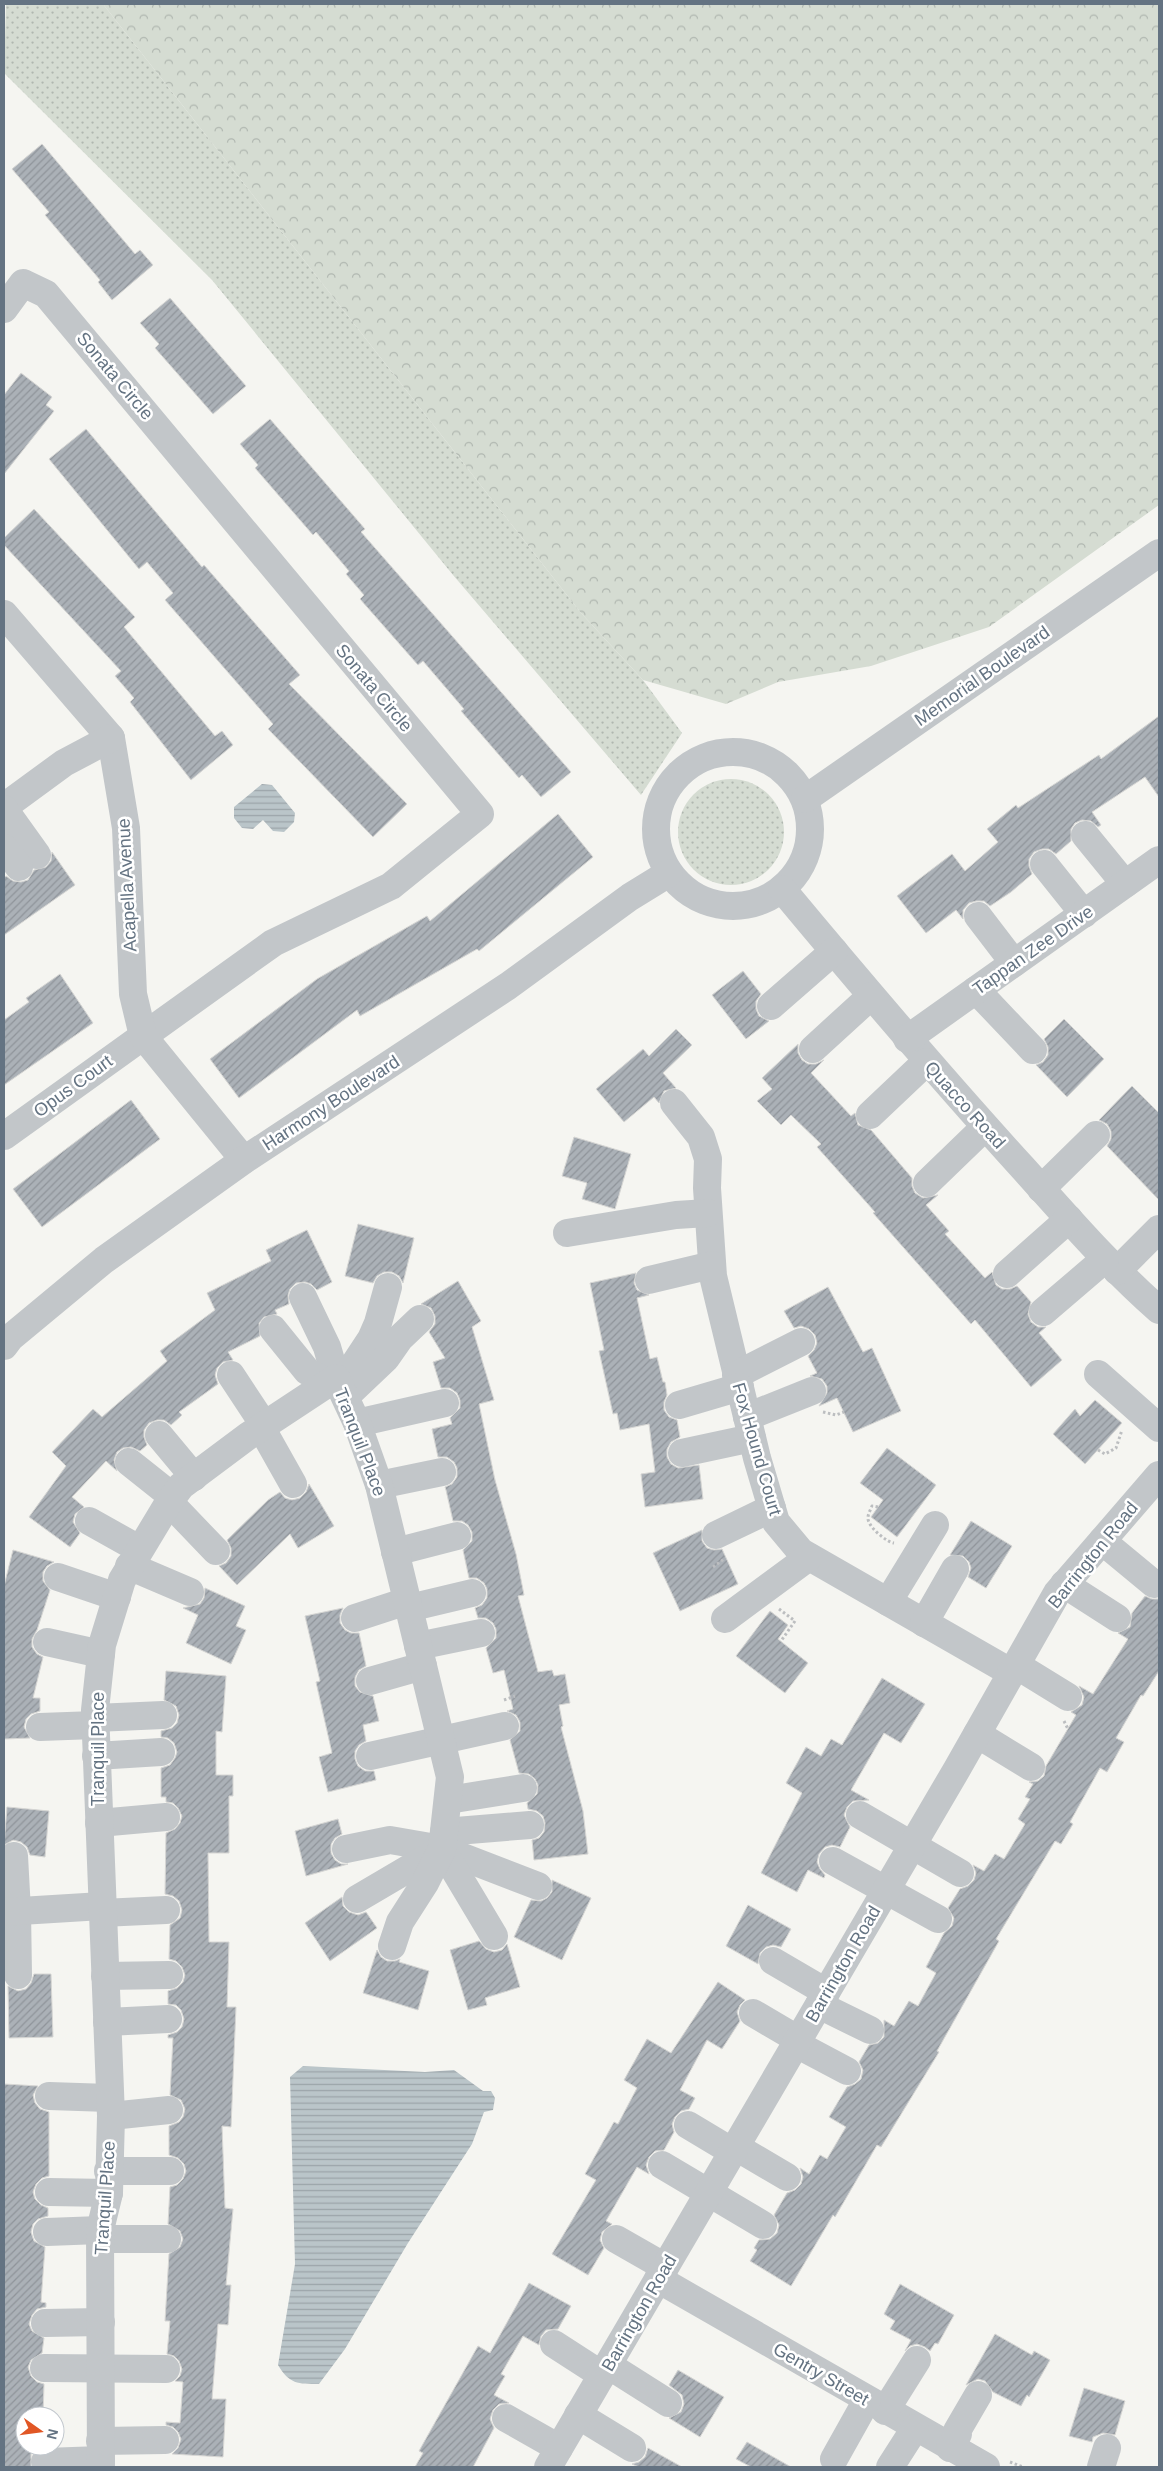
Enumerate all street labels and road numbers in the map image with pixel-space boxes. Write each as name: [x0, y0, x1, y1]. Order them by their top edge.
street label: Sonata Circle: [73, 328, 157, 424]
street label: Memorial Boulevard: [911, 622, 1053, 730]
street label: Sonata Circle: [332, 640, 416, 736]
street label: Acapella Avenue: [114, 818, 140, 952]
street label: Tappan Zee Drive: [969, 901, 1097, 999]
street label: Opus Court: [30, 1051, 116, 1121]
street label: Harmony Boulevard: [259, 1051, 403, 1155]
street label: Quacco Road: [921, 1057, 1009, 1153]
street label: Fox Hound Court: [728, 1380, 786, 1518]
street label: Tranquil Place: [330, 1385, 390, 1499]
street label: Barrington Road: [1044, 1498, 1142, 1612]
street label: Tranquil Place: [88, 1692, 108, 1806]
street label: Barrington Road: [802, 1902, 884, 2026]
street label: Tranquil Place: [91, 2140, 119, 2256]
street label: Barrington Road: [598, 2251, 680, 2375]
street label: Gentry Street: [770, 2339, 872, 2409]

